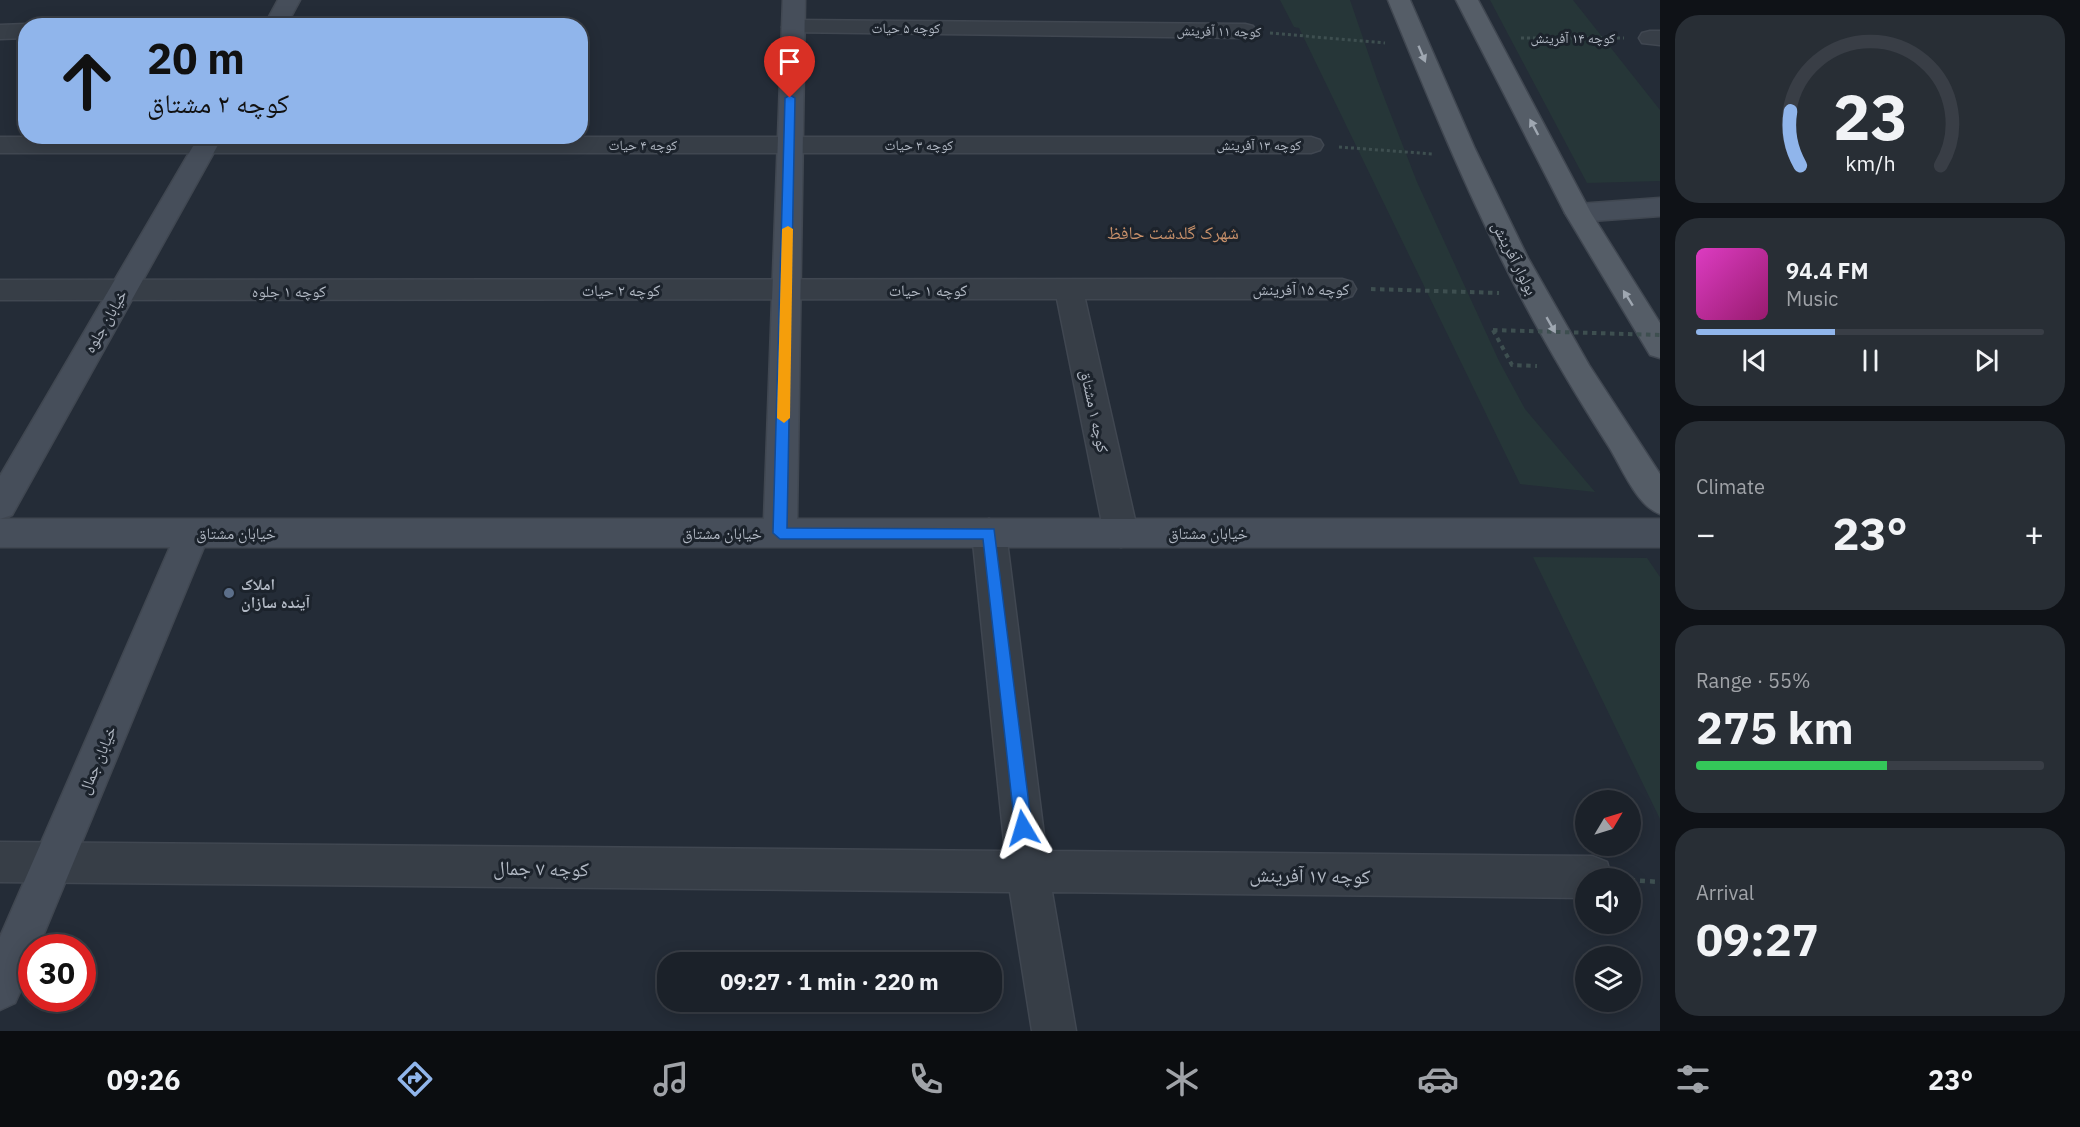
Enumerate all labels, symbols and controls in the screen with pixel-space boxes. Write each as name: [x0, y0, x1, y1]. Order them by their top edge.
street label: کوچه ۵ حیات: [872, 19, 941, 37]
street label: کوچه ۱۱ آفرینش: [1176, 21, 1262, 41]
street label: کوچه ۱۴ آفرینش: [1531, 29, 1616, 47]
text: 20 m: [147, 31, 245, 86]
pin: [764, 36, 815, 98]
icon: ahead: [48, 42, 126, 120]
icon: arrive: [773, 45, 806, 78]
one-way arrow: [1417, 45, 1427, 63]
text: 23: [1833, 76, 1907, 157]
text: کوچه ۲ مشتاق: [147, 85, 289, 120]
one-way arrow: [1530, 118, 1540, 136]
street label: کوچه ۴ حیات: [609, 136, 678, 154]
street label: کوچه ۳ حیات: [885, 136, 954, 154]
street label: کوچه ۱۳ آفرینش: [1217, 136, 1302, 154]
text: km/h: [1845, 149, 1895, 177]
street label: بولوار آفرینش: [1487, 218, 1542, 299]
district label: شهرک گلدشت حافظ: [1107, 221, 1239, 244]
text: 94.4 FM: [1786, 256, 1869, 285]
street label: کوچه ۱۵ آفرینش: [1253, 279, 1350, 300]
street label: کوچه ۲ حیات: [582, 280, 661, 300]
street label: کوچه ۱ حیات: [889, 280, 968, 300]
street label: کوچه ۱ جلوه: [252, 281, 327, 301]
text: Music: [1786, 285, 1838, 312]
street label: خیابان جلوه: [79, 286, 132, 357]
one-way arrow: [1623, 290, 1634, 306]
one-way arrow: [1545, 317, 1556, 333]
icon: previous: [1738, 344, 1771, 377]
icon: pause: [1854, 344, 1887, 377]
icon: next: [1970, 344, 2003, 377]
street label: کوچه ۱ مشتاق: [1075, 368, 1114, 455]
text: Climate: [1696, 473, 1765, 500]
text: 23°: [1832, 504, 1908, 562]
text: −: [1696, 512, 1716, 555]
text: +: [2024, 512, 2044, 555]
street label: خیابان مشتاق: [196, 523, 276, 544]
street label: خیابان مشتاق: [682, 523, 762, 544]
street label: خیابان مشتاق: [1168, 523, 1248, 544]
place label: املاک آینده سازان: [241, 574, 311, 612]
marker: املاک آینده سازان: [222, 586, 236, 600]
text: Range · 55%: [1696, 667, 1811, 694]
text: 275 km: [1696, 698, 1854, 756]
street label: خیابان جمال: [74, 723, 121, 797]
north arrow: [1575, 790, 1641, 856]
map controls: [1575, 790, 1641, 1012]
position arrow: [991, 796, 1055, 860]
street label: کوچه ۷ جمال: [493, 854, 589, 882]
street label: کوچه ۱۷ آفرینش: [1249, 860, 1371, 890]
button: sound: [1575, 868, 1641, 934]
text: Arrival: [1696, 879, 1754, 906]
text: 09:27: [1696, 910, 1819, 968]
speed limit sign: 30: [18, 934, 96, 1012]
button: layers: [1575, 946, 1641, 1012]
text: 09:27 · 1 min · 220 m: [720, 967, 939, 996]
icon: directions: [394, 1058, 436, 1100]
icon: music: [650, 1058, 692, 1100]
icon: phone: [905, 1058, 947, 1100]
icon: climate: [1161, 1058, 1203, 1100]
icon: car: [1417, 1058, 1459, 1100]
icon: filters: [1672, 1058, 1714, 1100]
text: 09:26: [107, 1062, 181, 1097]
text: 23°: [1928, 1062, 1973, 1097]

